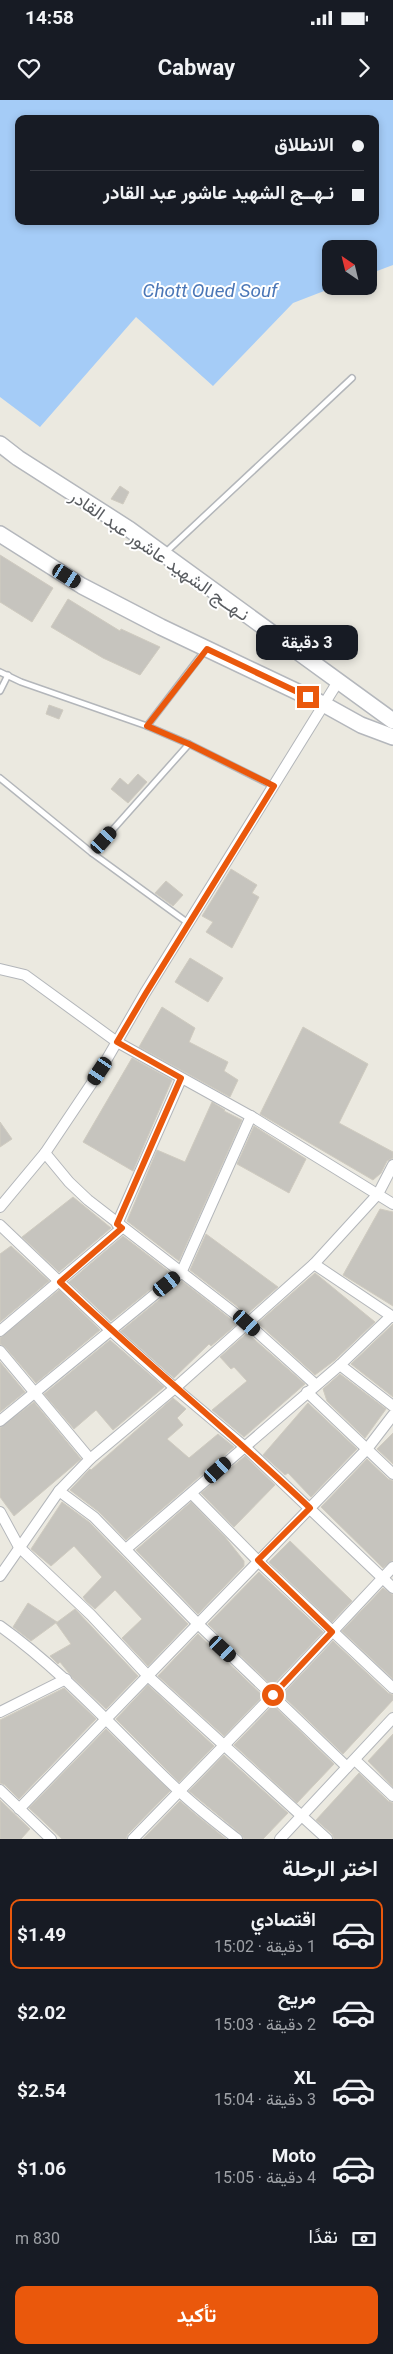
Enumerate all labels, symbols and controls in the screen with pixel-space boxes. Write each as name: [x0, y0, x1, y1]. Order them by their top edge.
text: 14:58: [25, 6, 74, 29]
icon: heart: [15, 54, 43, 82]
icon: forward: [350, 54, 378, 82]
text: Cabway: [158, 55, 235, 80]
text: الانطلاق: [274, 133, 334, 156]
text: نـهــج الشهيد عاشور عبد القادر: [103, 181, 334, 204]
north arrow: [322, 240, 378, 295]
map controls: [322, 240, 377, 295]
water label: Chott Oued Souf: [142, 279, 279, 302]
street label: نـهــج الشهيد عاشور عبد القادر: [64, 484, 254, 627]
car: [50, 562, 83, 590]
callout: 3 دقيقة: [257, 624, 359, 660]
text: 3 دقيقة: [282, 633, 332, 652]
route end: [297, 686, 319, 708]
car: [88, 824, 119, 856]
car: [85, 1054, 114, 1088]
car: [150, 1269, 183, 1299]
car: [230, 1307, 263, 1339]
car: [201, 1454, 234, 1486]
car: [206, 1633, 239, 1665]
route start: [262, 1684, 284, 1706]
text: اختر الرحلة: [282, 1856, 378, 1881]
text: اقتصادي: [251, 1908, 316, 1931]
icon: car: [331, 1912, 376, 1957]
text: $1.49: [17, 1923, 66, 1946]
text: 1 دقيقة · 15:02: [214, 1937, 316, 1956]
text: مريح: [278, 1986, 316, 2009]
icon: car: [331, 1990, 376, 2035]
text: $2.02: [17, 2001, 66, 2024]
text: 2 دقيقة · 15:03: [214, 2015, 316, 2034]
text: XL: [294, 2066, 316, 2089]
icon: car: [331, 2068, 376, 2113]
text: $2.54: [17, 2079, 66, 2102]
text: 3 دقيقة · 15:04: [214, 2090, 316, 2109]
text: Moto: [272, 2144, 316, 2167]
icon: car: [331, 2146, 376, 2191]
text: $1.06: [17, 2157, 66, 2180]
text: 4 دقيقة · 15:05: [214, 2168, 316, 2187]
text: نقدًا: [309, 2225, 338, 2248]
icon: cash: [350, 2225, 378, 2253]
text: 830 m: [15, 2229, 60, 2248]
button: تأكيد: [15, 2286, 378, 2344]

